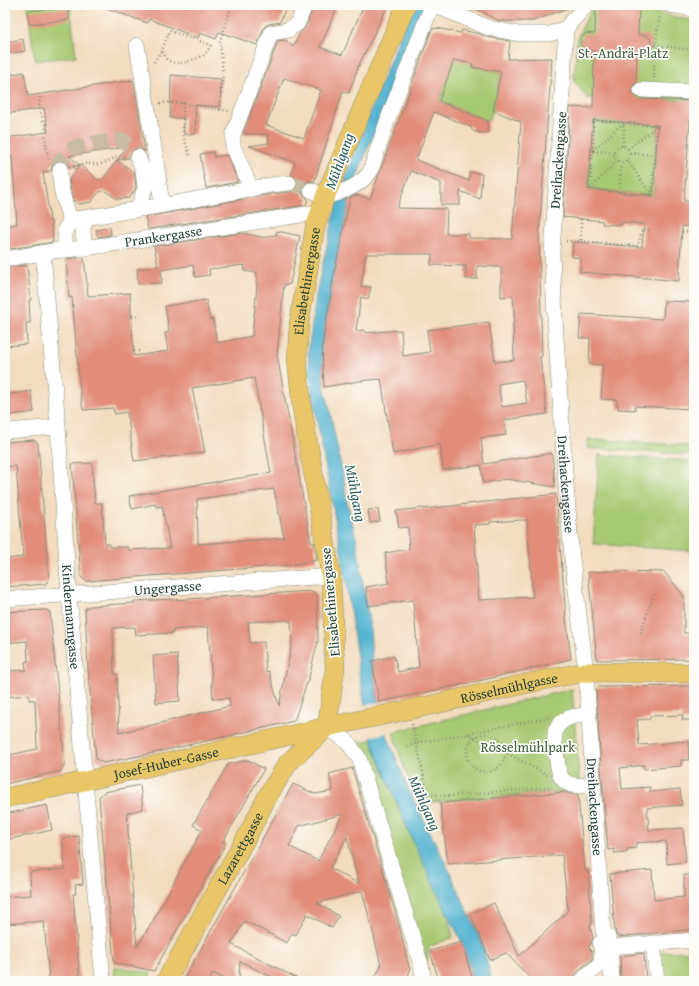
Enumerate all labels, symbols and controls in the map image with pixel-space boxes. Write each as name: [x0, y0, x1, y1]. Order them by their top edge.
park label: St.-Andrä-Platz: [578, 43, 668, 63]
street label: Dreihackengasse: [545, 110, 571, 209]
water label: Mühlgang: [319, 130, 359, 192]
street label: Prankergasse: [123, 220, 204, 252]
street label: Elisabethinergasse: [288, 225, 325, 336]
street label: Dreihackengasse: [553, 435, 580, 534]
water label: Mühlgang: [340, 462, 372, 524]
street label: Elisabethinergasse: [315, 546, 345, 657]
street label: Kindermanngasse: [57, 564, 85, 671]
street label: Ungergasse: [133, 575, 203, 600]
street label: Rösselmühlgasse: [459, 667, 560, 708]
park label: Rösselmühlpark: [481, 737, 576, 757]
street label: Josef-Huber-Gasse: [110, 741, 221, 785]
street label: Dreihackengasse: [582, 757, 608, 857]
water label: Mühlgang: [404, 772, 447, 834]
street label: Lazarettgasse: [212, 808, 268, 888]

